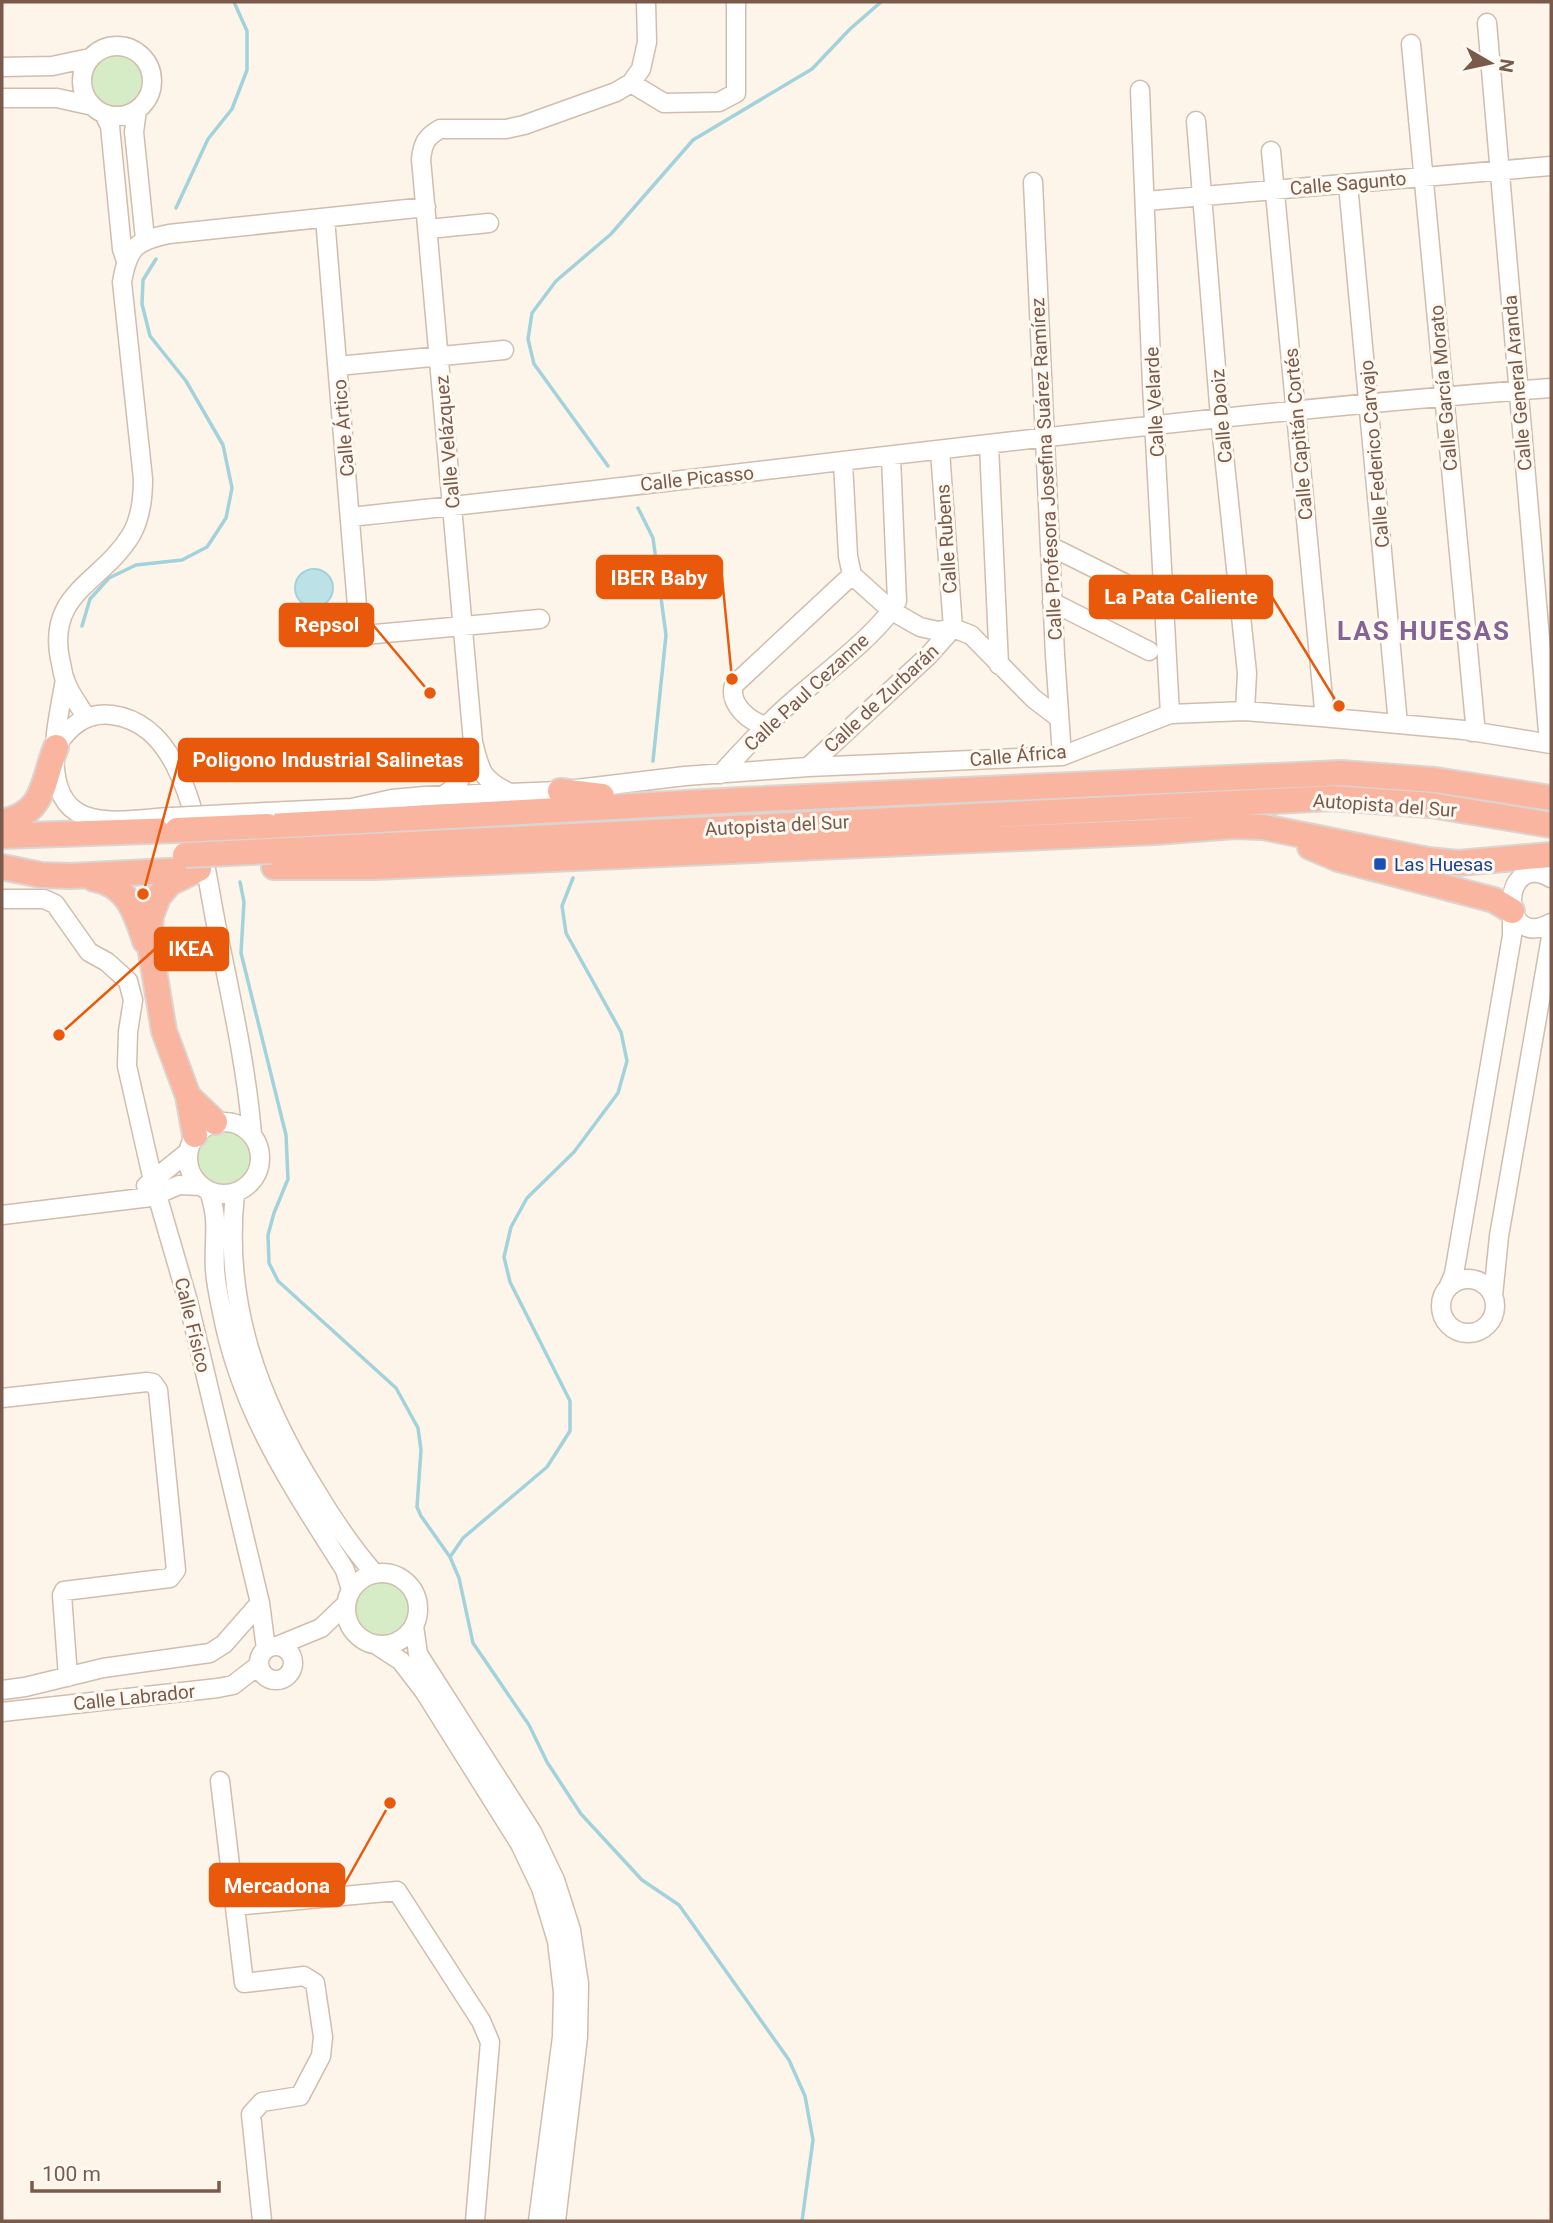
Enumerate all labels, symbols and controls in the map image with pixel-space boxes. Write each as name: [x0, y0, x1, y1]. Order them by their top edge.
north arrow: [1455, 28, 1525, 98]
text: N: [1494, 57, 1519, 74]
street label: Calle Sagunto: [1289, 167, 1407, 200]
street label: Calle General Aranda: [1498, 294, 1537, 472]
street label: Calle Profesora Josefina Suárez Ramírez: [1026, 297, 1067, 641]
street label: Calle García Morato: [1425, 304, 1462, 472]
street label: Calle Velarde: [1140, 346, 1169, 458]
street label: Calle Capitán Cortés: [1280, 347, 1317, 521]
street label: Calle Federico Carvajo: [1355, 359, 1394, 549]
street label: Calle Daoiz: [1206, 368, 1237, 464]
street label: Calle Velázquez: [430, 374, 465, 509]
street label: Calle Ártico: [328, 378, 359, 478]
street label: Calle Picasso: [639, 461, 755, 496]
street label: Calle Rubens: [931, 483, 962, 595]
callout: IBER Baby: [597, 556, 722, 598]
text: IBER Baby: [611, 566, 708, 590]
callout: La Pata Caliente: [1090, 576, 1272, 618]
text: La Pata Caliente: [1104, 585, 1258, 609]
callout: Repsol: [280, 604, 373, 646]
text: Repsol: [295, 613, 359, 637]
district label: LAS HUESAS: [1337, 616, 1511, 646]
street label: Calle Paul Cezanne: [739, 629, 873, 756]
street label: Calle de Zurbarán: [819, 639, 943, 757]
callout: Poligono Industrial Salinetas: [179, 739, 478, 781]
street label: Calle África: [969, 740, 1067, 771]
text: Poligono Industrial Salinetas: [192, 748, 464, 772]
street label: Autopista del Sur: [1312, 789, 1458, 822]
street label: Autopista del Sur: [704, 810, 850, 841]
place label: Las Huesas: [1394, 853, 1493, 876]
marker: Las Huesas: [1372, 856, 1388, 872]
callout: IKEA: [155, 928, 228, 970]
text: IKEA: [168, 937, 215, 961]
street label: Calle Físico: [170, 1275, 215, 1375]
street label: Calle Labrador: [72, 1680, 197, 1715]
callout: Mercadona: [210, 1864, 344, 1906]
text: Mercadona: [224, 1874, 330, 1898]
scale bar: [32, 2150, 219, 2194]
text: 100 m: [42, 2162, 101, 2186]

